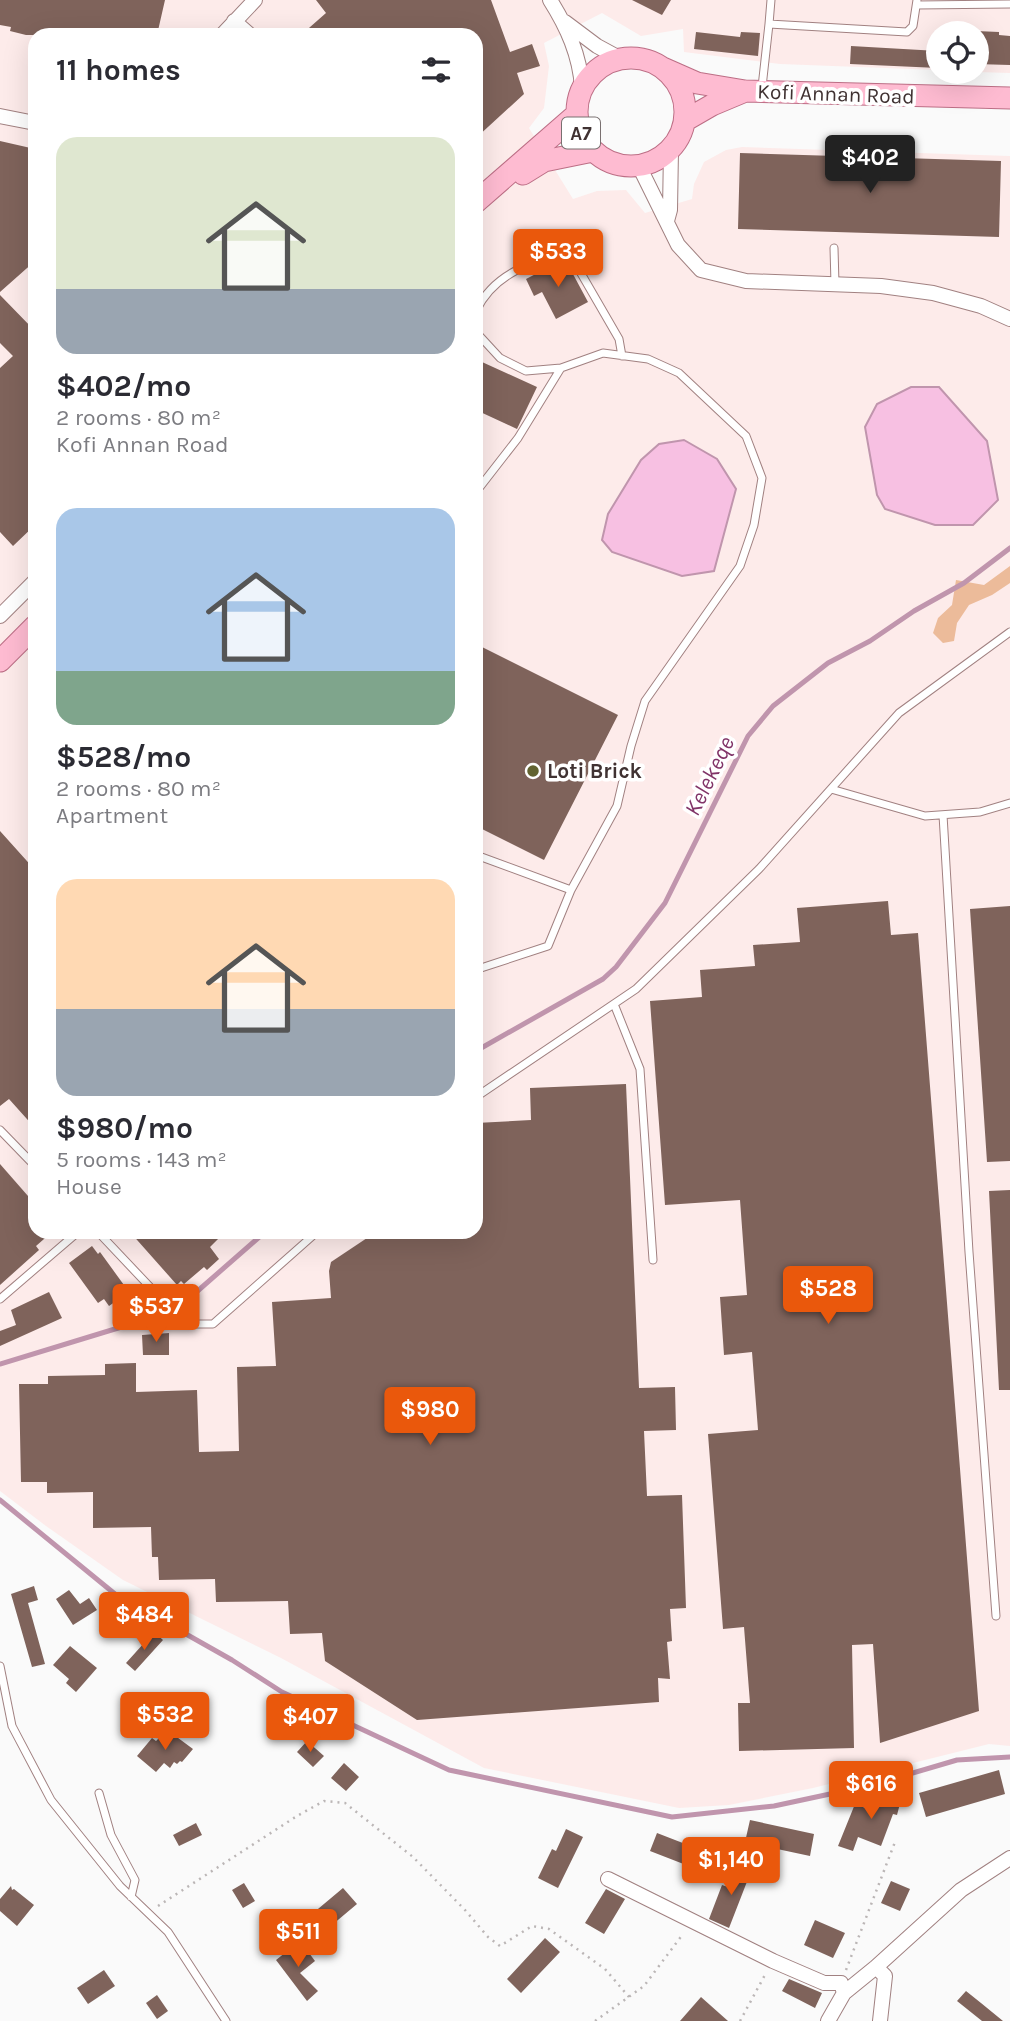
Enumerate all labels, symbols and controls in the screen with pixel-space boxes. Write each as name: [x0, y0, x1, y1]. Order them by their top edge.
map controls: [926, 21, 989, 84]
button: locate: [926, 21, 989, 84]
icon: filters: [417, 51, 455, 89]
text: 11 homes: [56, 52, 181, 88]
street label: Kofi Annan Road: [757, 79, 915, 109]
road number: A7: [562, 118, 600, 148]
pin: $402: [829, 136, 911, 195]
text: $402: [841, 144, 899, 171]
icon: home: [193, 183, 319, 309]
pin: $533: [517, 230, 599, 289]
text: $533: [529, 238, 587, 265]
text: $402/mo: [56, 368, 191, 404]
text: 2 rooms · 80 m²: [56, 404, 221, 431]
text: Kofi Annan Road: [56, 431, 229, 458]
icon: home: [193, 554, 319, 680]
water label: Kelekeqe: [679, 732, 740, 820]
text: $528/mo: [56, 739, 191, 775]
place label: Loti Brick: [547, 759, 643, 783]
marker: Loti Brick: [525, 763, 541, 779]
text: 2 rooms · 80 m²: [56, 775, 221, 802]
text: Apartment: [56, 802, 168, 829]
icon: home: [193, 925, 319, 1051]
text: $980/mo: [56, 1110, 193, 1146]
text: 5 rooms · 143 m²: [56, 1146, 227, 1173]
text: House: [56, 1173, 122, 1200]
pin: $528: [787, 1266, 869, 1326]
text: $528: [799, 1275, 857, 1302]
pin: $537: [115, 1284, 197, 1344]
text: $537: [129, 1293, 183, 1320]
pin: $980: [389, 1388, 471, 1447]
text: $980: [400, 1396, 460, 1423]
pin: $484: [103, 1592, 185, 1652]
text: $484: [115, 1601, 173, 1628]
pin: $532: [124, 1692, 206, 1752]
pin: $407: [269, 1694, 351, 1754]
text: $532: [136, 1701, 194, 1728]
text: $407: [282, 1703, 338, 1730]
pin: $616: [830, 1762, 912, 1821]
text: $616: [845, 1770, 897, 1797]
pin: $1,140: [674, 1838, 788, 1897]
text: $1,140: [698, 1846, 764, 1873]
pin: $511: [257, 1910, 339, 1969]
text: $511: [275, 1918, 321, 1945]

